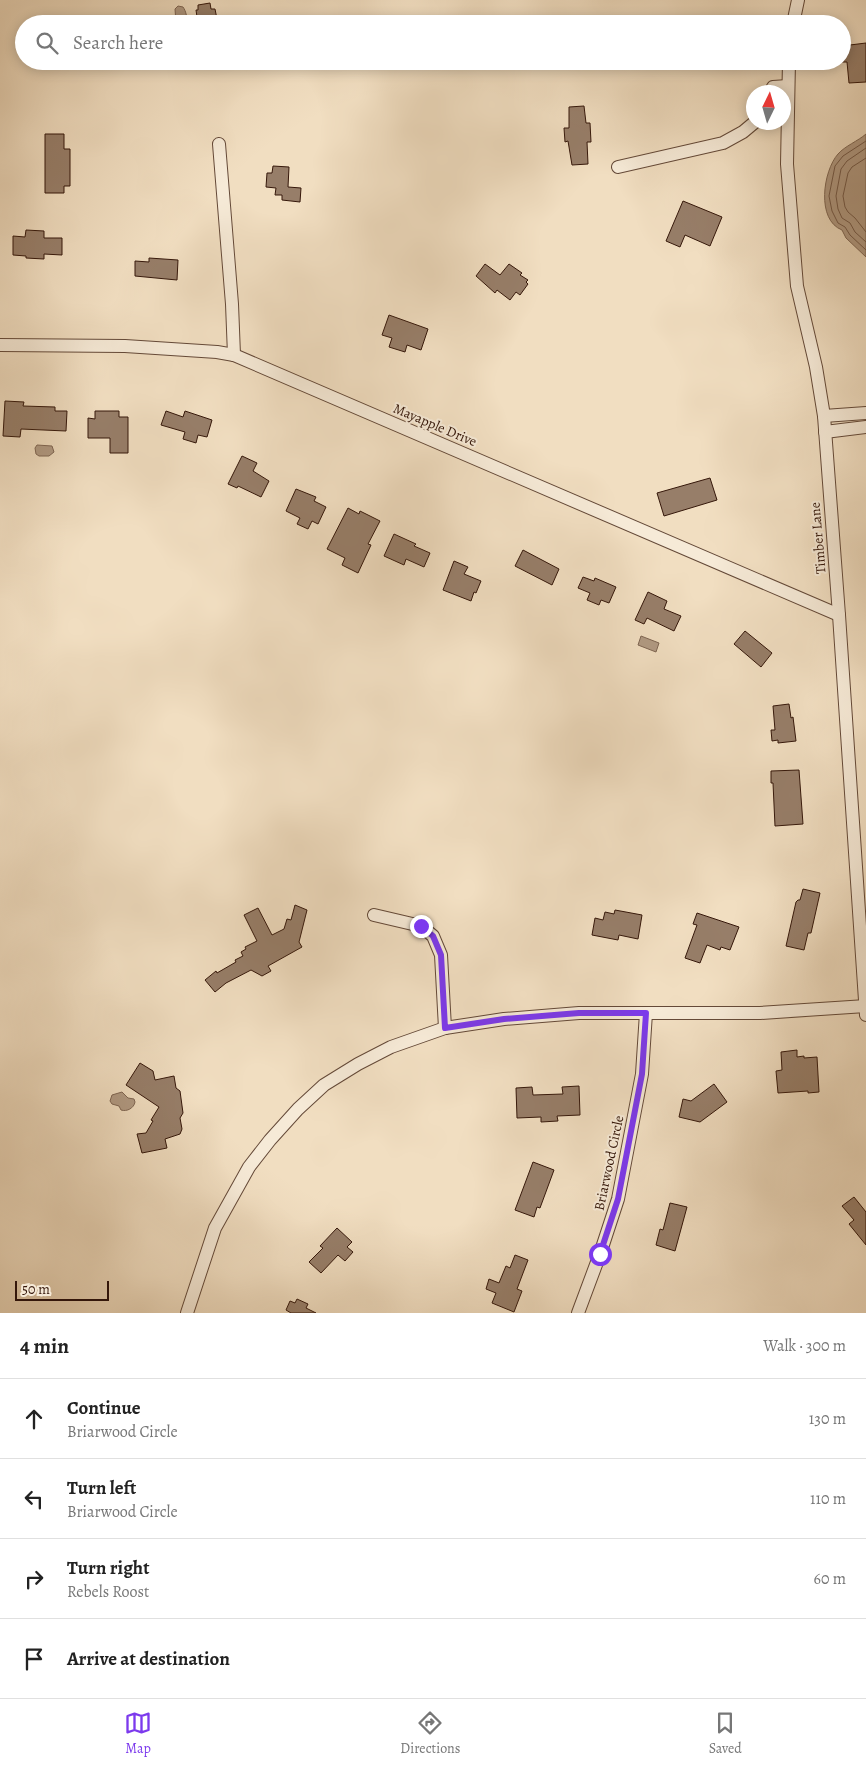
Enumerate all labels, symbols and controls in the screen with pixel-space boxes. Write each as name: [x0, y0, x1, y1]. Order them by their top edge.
search box: [15, 15, 851, 70]
icon: search: [33, 29, 61, 57]
text: Search here: [73, 30, 163, 56]
north arrow: [746, 85, 791, 130]
street label: Mayapple Drive: [390, 399, 480, 451]
street label: Timber Lane: [805, 501, 831, 575]
route end: [410, 915, 433, 938]
street label: Briarwood Circle: [590, 1114, 628, 1212]
route start: [589, 1243, 612, 1266]
scale bar: [15, 1278, 109, 1301]
text: 50 m: [22, 1280, 50, 1299]
text: 4 min: [20, 1332, 69, 1360]
text: Walk · 300 m: [763, 1335, 846, 1357]
text: Continue: [67, 1395, 141, 1421]
icon: ahead: [20, 1405, 48, 1433]
text: 130 m: [809, 1408, 846, 1430]
text: Briarwood Circle: [67, 1421, 178, 1443]
text: Turn left: [67, 1475, 136, 1501]
icon: left: [20, 1485, 48, 1513]
text: 110 m: [810, 1488, 846, 1510]
text: Briarwood Circle: [67, 1501, 178, 1523]
text: Turn right: [67, 1555, 149, 1581]
icon: right: [20, 1565, 48, 1593]
text: 60 m: [814, 1568, 846, 1590]
text: Rebels Roost: [67, 1581, 149, 1603]
icon: arrive: [20, 1645, 48, 1673]
text: Arrive at destination: [67, 1646, 230, 1672]
tab: Map: [124, 1709, 152, 1758]
tab: Directions: [400, 1709, 460, 1758]
tab: Saved: [709, 1709, 742, 1758]

